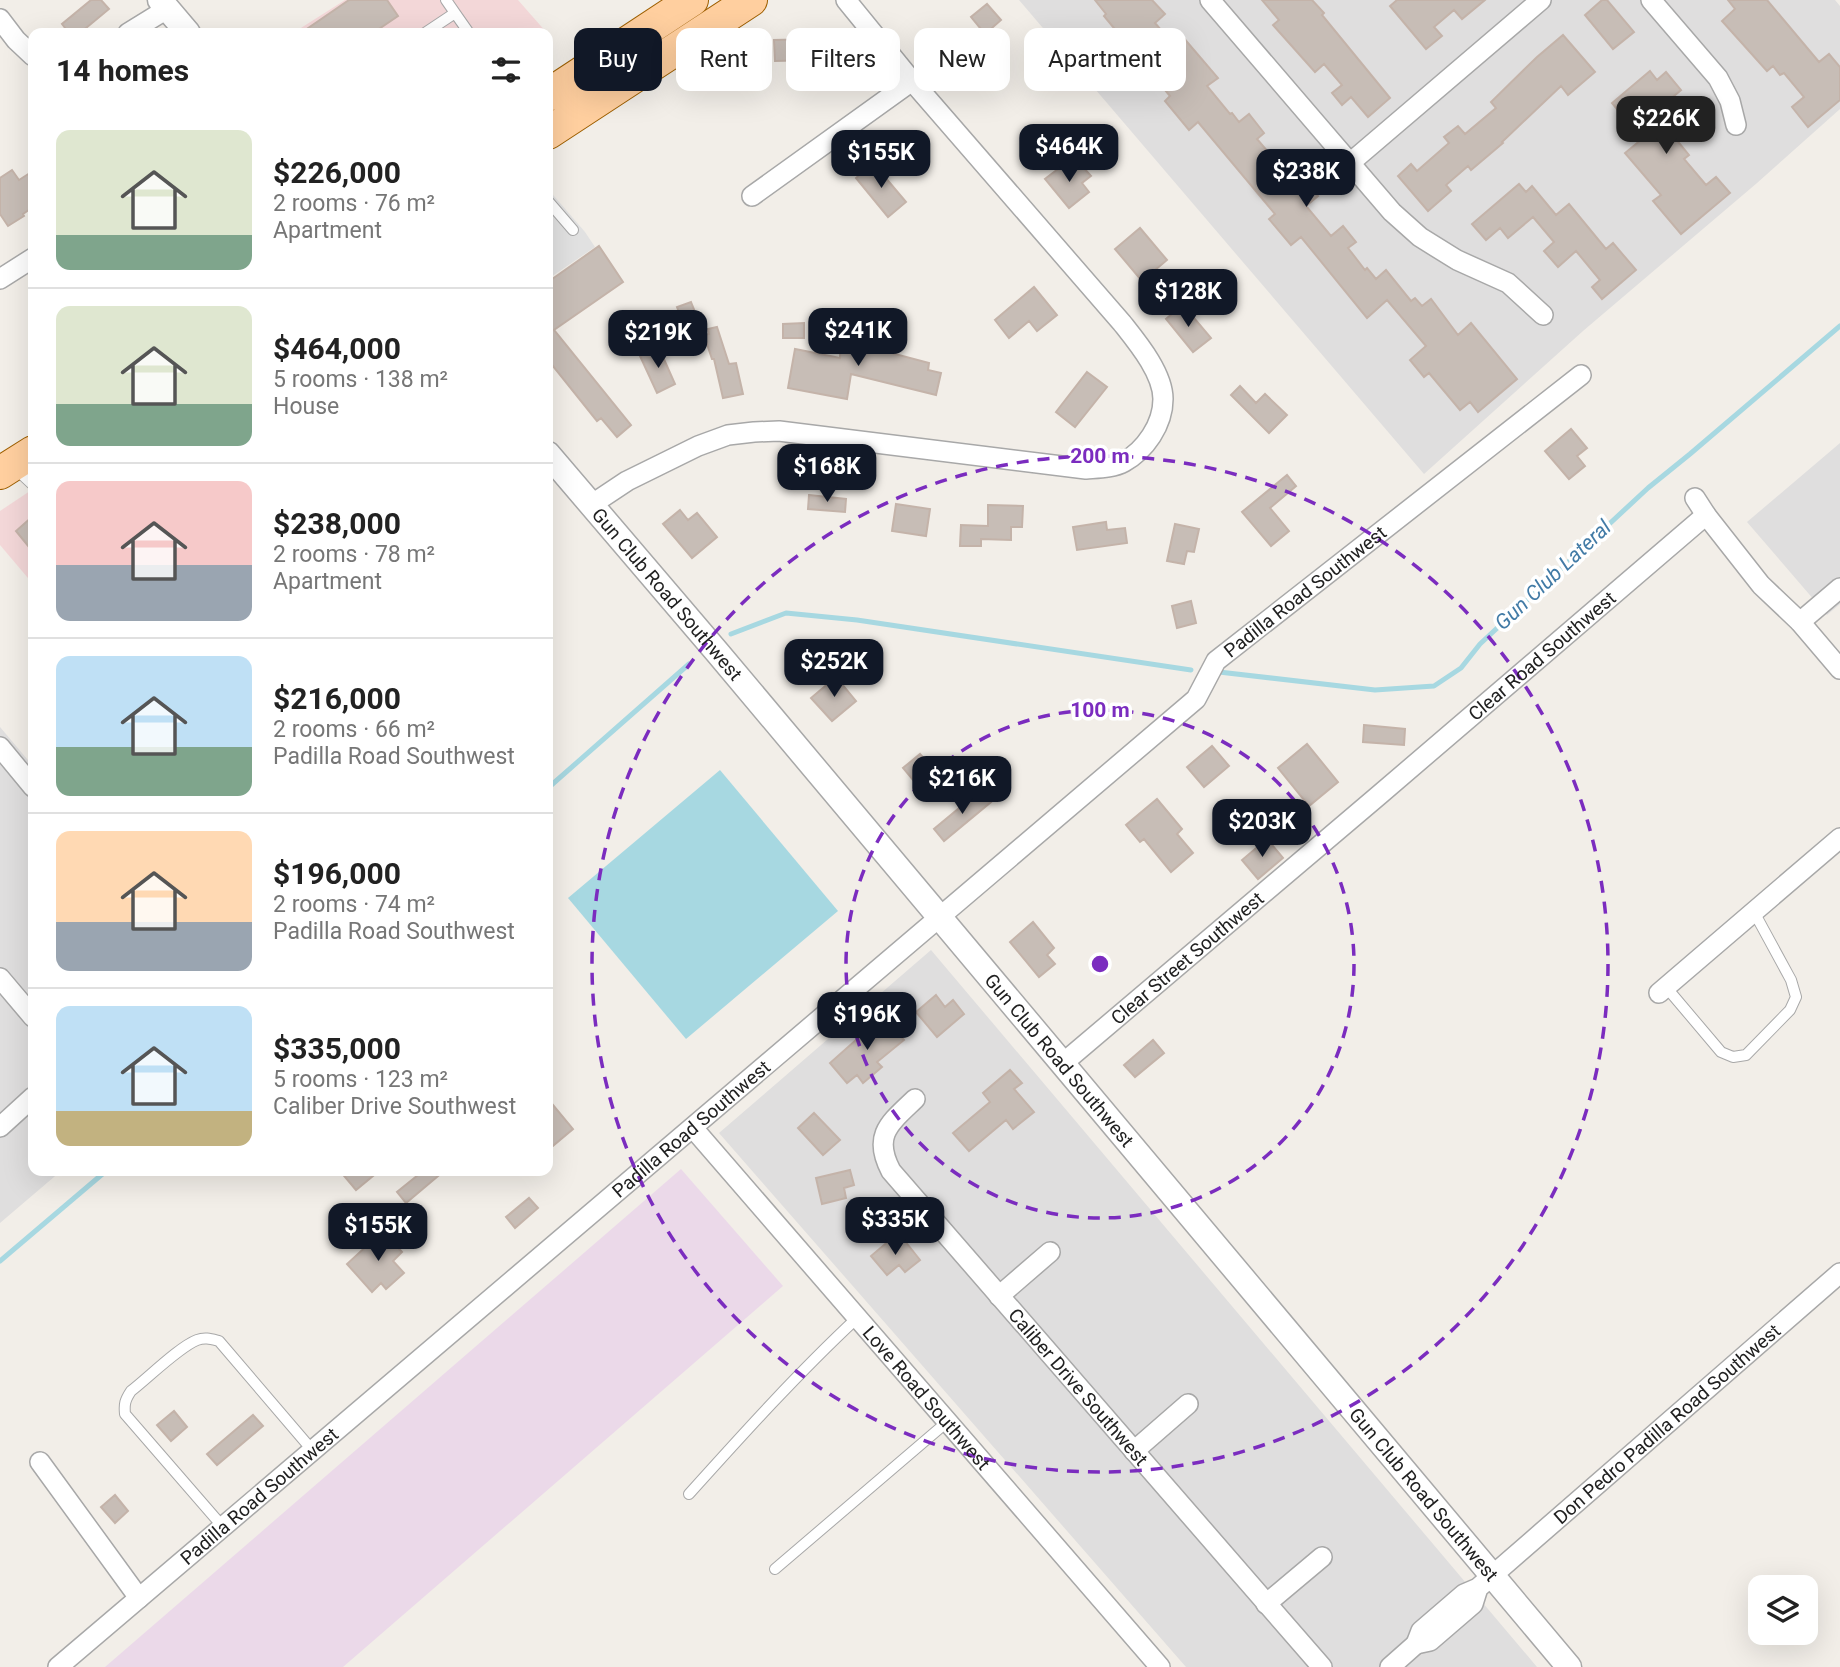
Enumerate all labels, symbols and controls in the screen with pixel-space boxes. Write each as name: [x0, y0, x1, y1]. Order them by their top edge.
chip: Buy: [574, 28, 662, 91]
chip: Rent: [676, 28, 772, 91]
chip: Filters: [786, 28, 900, 91]
chip: New: [914, 28, 1010, 91]
chip: Apartment: [1024, 28, 1186, 91]
icon: filters: [487, 51, 525, 89]
text: 14 homes: [56, 53, 189, 88]
pin: $226K: [1617, 96, 1715, 156]
text: $226K: [1632, 105, 1700, 132]
pin: $464K: [1020, 124, 1118, 184]
pin: $155K: [832, 130, 930, 190]
text: $464K: [1035, 133, 1103, 160]
text: $155K: [847, 139, 915, 166]
pin: $238K: [1257, 150, 1355, 209]
text: $226,000: [273, 155, 401, 190]
icon: home: [112, 158, 196, 242]
text: $238K: [1272, 158, 1340, 185]
text: 2 rooms · 76 m²: [273, 190, 435, 217]
text: Apartment: [273, 217, 382, 244]
pin: $128K: [1139, 270, 1237, 329]
text: $128K: [1154, 278, 1222, 305]
pin: $241K: [809, 308, 907, 368]
pin: $219K: [609, 310, 707, 370]
text: $241K: [824, 317, 892, 344]
text: $219K: [624, 319, 692, 346]
text: $464,000: [273, 331, 401, 366]
icon: home: [112, 334, 196, 418]
text: 5 rooms · 138 m²: [273, 366, 448, 393]
text: House: [273, 393, 339, 420]
pin: $168K: [778, 444, 876, 504]
text: 200 m: [1070, 444, 1130, 468]
text: $168K: [793, 453, 861, 480]
street label: Gun Club Road Southwest: [587, 503, 747, 685]
text: $238,000: [273, 506, 401, 541]
icon: home: [112, 509, 196, 593]
water label: Gun Club Lateral: [1490, 515, 1617, 635]
street label: Padilla Road Southwest: [1219, 521, 1391, 662]
text: 2 rooms · 78 m²: [273, 541, 435, 568]
text: Apartment: [273, 568, 382, 595]
street label: Clear Road Southwest: [1463, 586, 1620, 725]
pin: $252K: [785, 640, 883, 699]
text: $252K: [800, 648, 868, 675]
text: $216,000: [273, 681, 401, 716]
icon: home: [112, 684, 196, 768]
text: 100 m: [1070, 698, 1130, 722]
text: 2 rooms · 66 m²: [273, 716, 435, 743]
text: Padilla Road Southwest: [273, 743, 515, 770]
pin: $216K: [913, 756, 1011, 816]
text: $216K: [928, 765, 996, 792]
pin: $203K: [1213, 800, 1311, 859]
text: $203K: [1228, 808, 1296, 835]
text: $196,000: [273, 856, 401, 891]
icon: home: [112, 859, 196, 943]
street label: Clear Street Southwest: [1106, 887, 1268, 1029]
text: 2 rooms · 74 m²: [273, 891, 435, 918]
text: Padilla Road Southwest: [273, 918, 515, 945]
centre of rings: [1088, 952, 1112, 976]
street label: Gun Club Road Southwest: [980, 969, 1139, 1151]
pin: $196K: [818, 992, 916, 1052]
text: $196K: [833, 1001, 901, 1028]
text: $335,000: [273, 1031, 401, 1066]
icon: home: [112, 1034, 196, 1118]
street label: Padilla Road Southwest: [607, 1055, 775, 1202]
text: 5 rooms · 123 m²: [273, 1066, 448, 1093]
text: Caliber Drive Southwest: [273, 1093, 516, 1120]
pin: $335K: [846, 1198, 944, 1257]
pin: $155K: [329, 1204, 427, 1263]
text: $335K: [861, 1206, 929, 1233]
text: $155K: [344, 1212, 412, 1239]
street label: Caliber Drive Southwest: [1004, 1303, 1153, 1470]
street label: Don Pedro Padilla Road Southwest: [1549, 1319, 1785, 1529]
street label: Love Road Southwest: [858, 1321, 995, 1474]
street label: Gun Club Road Southwest: [1345, 1403, 1503, 1586]
street label: Padilla Road Southwest: [175, 1422, 343, 1569]
map controls: [1748, 1575, 1818, 1645]
button: layers: [1748, 1575, 1818, 1645]

